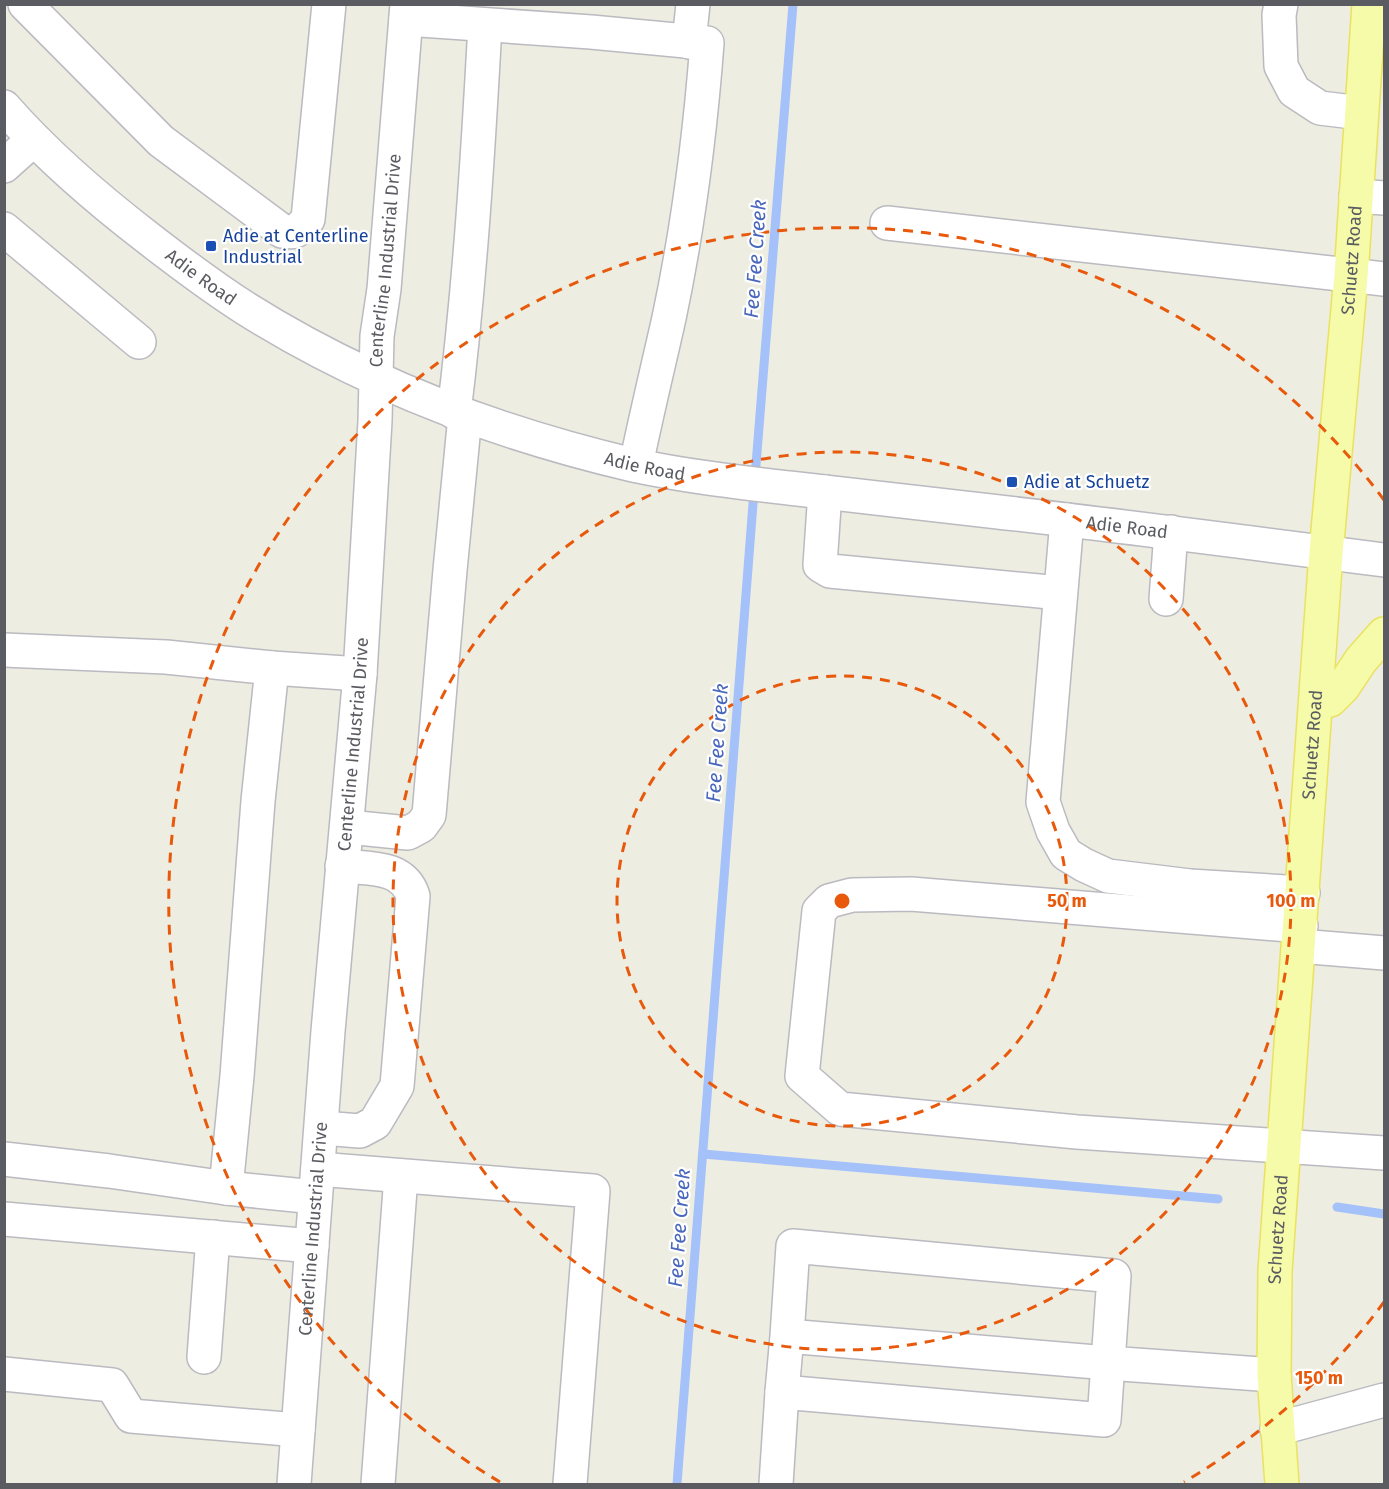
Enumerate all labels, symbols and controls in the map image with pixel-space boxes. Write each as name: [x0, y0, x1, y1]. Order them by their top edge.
street label: Centerline Industrial Drive: [365, 153, 406, 368]
water label: Fee Fee Creek: [739, 199, 771, 319]
street label: Schuetz Road: [1337, 205, 1367, 316]
place label: Adie at Centerline Industrial: [223, 225, 369, 268]
marker: Adie at Centerline Industrial: [204, 239, 218, 253]
street label: Adie Road: [161, 244, 241, 310]
street label: Adie Road: [602, 447, 687, 485]
place label: Adie at Schuetz: [1024, 471, 1150, 493]
marker: Adie at Schuetz: [1005, 475, 1019, 489]
street label: Adie Road: [1085, 511, 1169, 543]
street label: Centerline Industrial Drive: [333, 637, 373, 852]
water label: Fee Fee Creek: [701, 683, 733, 803]
street label: Schuetz Road: [1298, 689, 1327, 800]
text: 50 m: [1047, 890, 1087, 912]
text: 100 m: [1267, 890, 1315, 912]
centre of rings: [832, 891, 852, 911]
street label: Centerline Industrial Drive: [294, 1121, 332, 1337]
water label: Fee Fee Creek: [663, 1168, 695, 1288]
street label: Schuetz Road: [1264, 1174, 1293, 1284]
text: 150 m: [1295, 1367, 1343, 1389]

